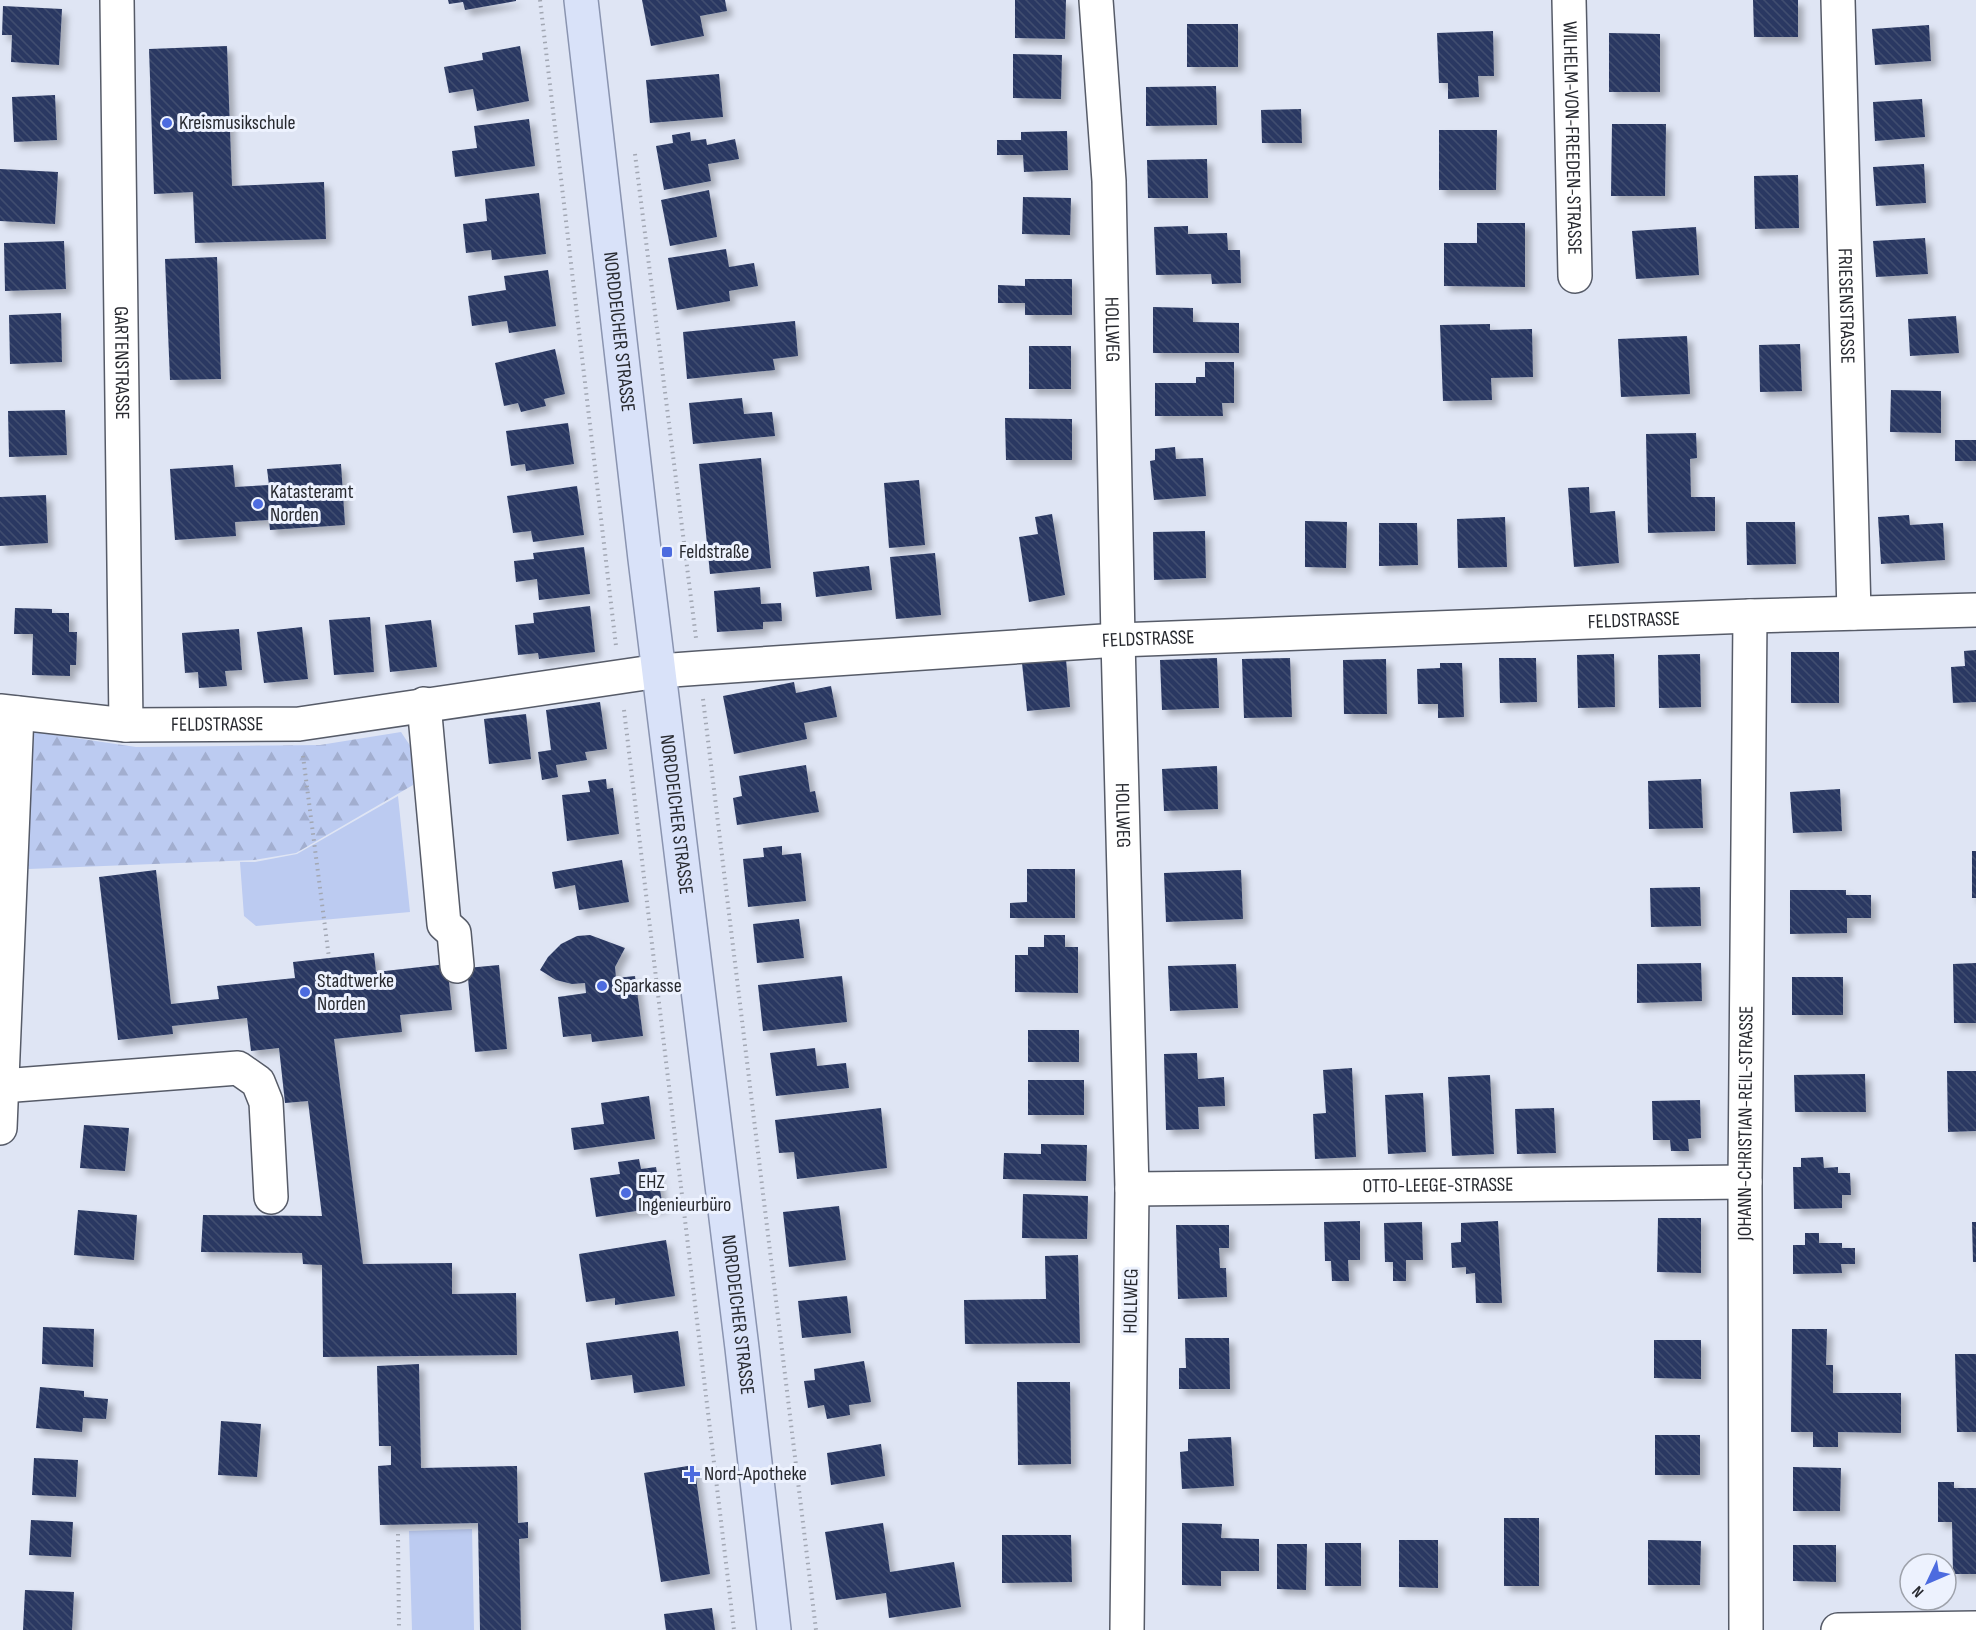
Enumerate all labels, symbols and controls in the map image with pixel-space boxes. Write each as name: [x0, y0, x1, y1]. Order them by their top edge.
street label: WILHELM-VON-FREEDEN-STRASSE: [1557, 21, 1587, 255]
place label: Kreismusikschule: [179, 111, 296, 135]
marker: Kreismusikschule: [160, 116, 174, 130]
street label: FRIESENSTRASSE: [1832, 248, 1859, 364]
street label: NORDDEICHER STRASSE: [598, 250, 640, 413]
street label: HOLLWEG: [1099, 297, 1125, 362]
street label: GARTENSTRASSE: [109, 306, 134, 420]
place label: Katasteramt Norden: [270, 480, 354, 527]
marker: Katasteramt Norden: [251, 497, 265, 511]
place label: Feldstraße: [679, 540, 749, 564]
marker: Feldstraße: [660, 545, 674, 559]
street label: FELDSTRASSE: [1587, 607, 1681, 634]
street label: FELDSTRASSE: [1101, 625, 1195, 653]
street label: FELDSTRASSE: [171, 712, 264, 737]
street label: NORDDEICHER STRASSE: [655, 733, 698, 896]
street label: HOLLWEG: [1110, 783, 1135, 848]
place label: Stadtwerke Norden: [317, 969, 394, 1016]
place label: Sparkasse: [614, 974, 682, 998]
marker: Sparkasse: [595, 979, 609, 993]
marker: Stadtwerke Norden: [298, 985, 312, 999]
street label: JOHANN-CHRISTIAN-REIL-STRASSE: [1733, 1005, 1759, 1241]
place label: EHZ Ingenieurbüro: [638, 1170, 731, 1217]
street label: OTTO-LEEGE-STRASSE: [1362, 1173, 1514, 1198]
marker: EHZ Ingenieurbüro: [619, 1186, 633, 1200]
street label: NORDDEICHER STRASSE: [716, 1233, 759, 1396]
street label: HOLLWEG: [1118, 1268, 1144, 1334]
place label: Nord-Apotheke: [704, 1462, 807, 1486]
marker: Nord-Apotheke: [685, 1467, 699, 1481]
north arrow: [1898, 1552, 1958, 1612]
text: N: [1908, 1582, 1928, 1601]

